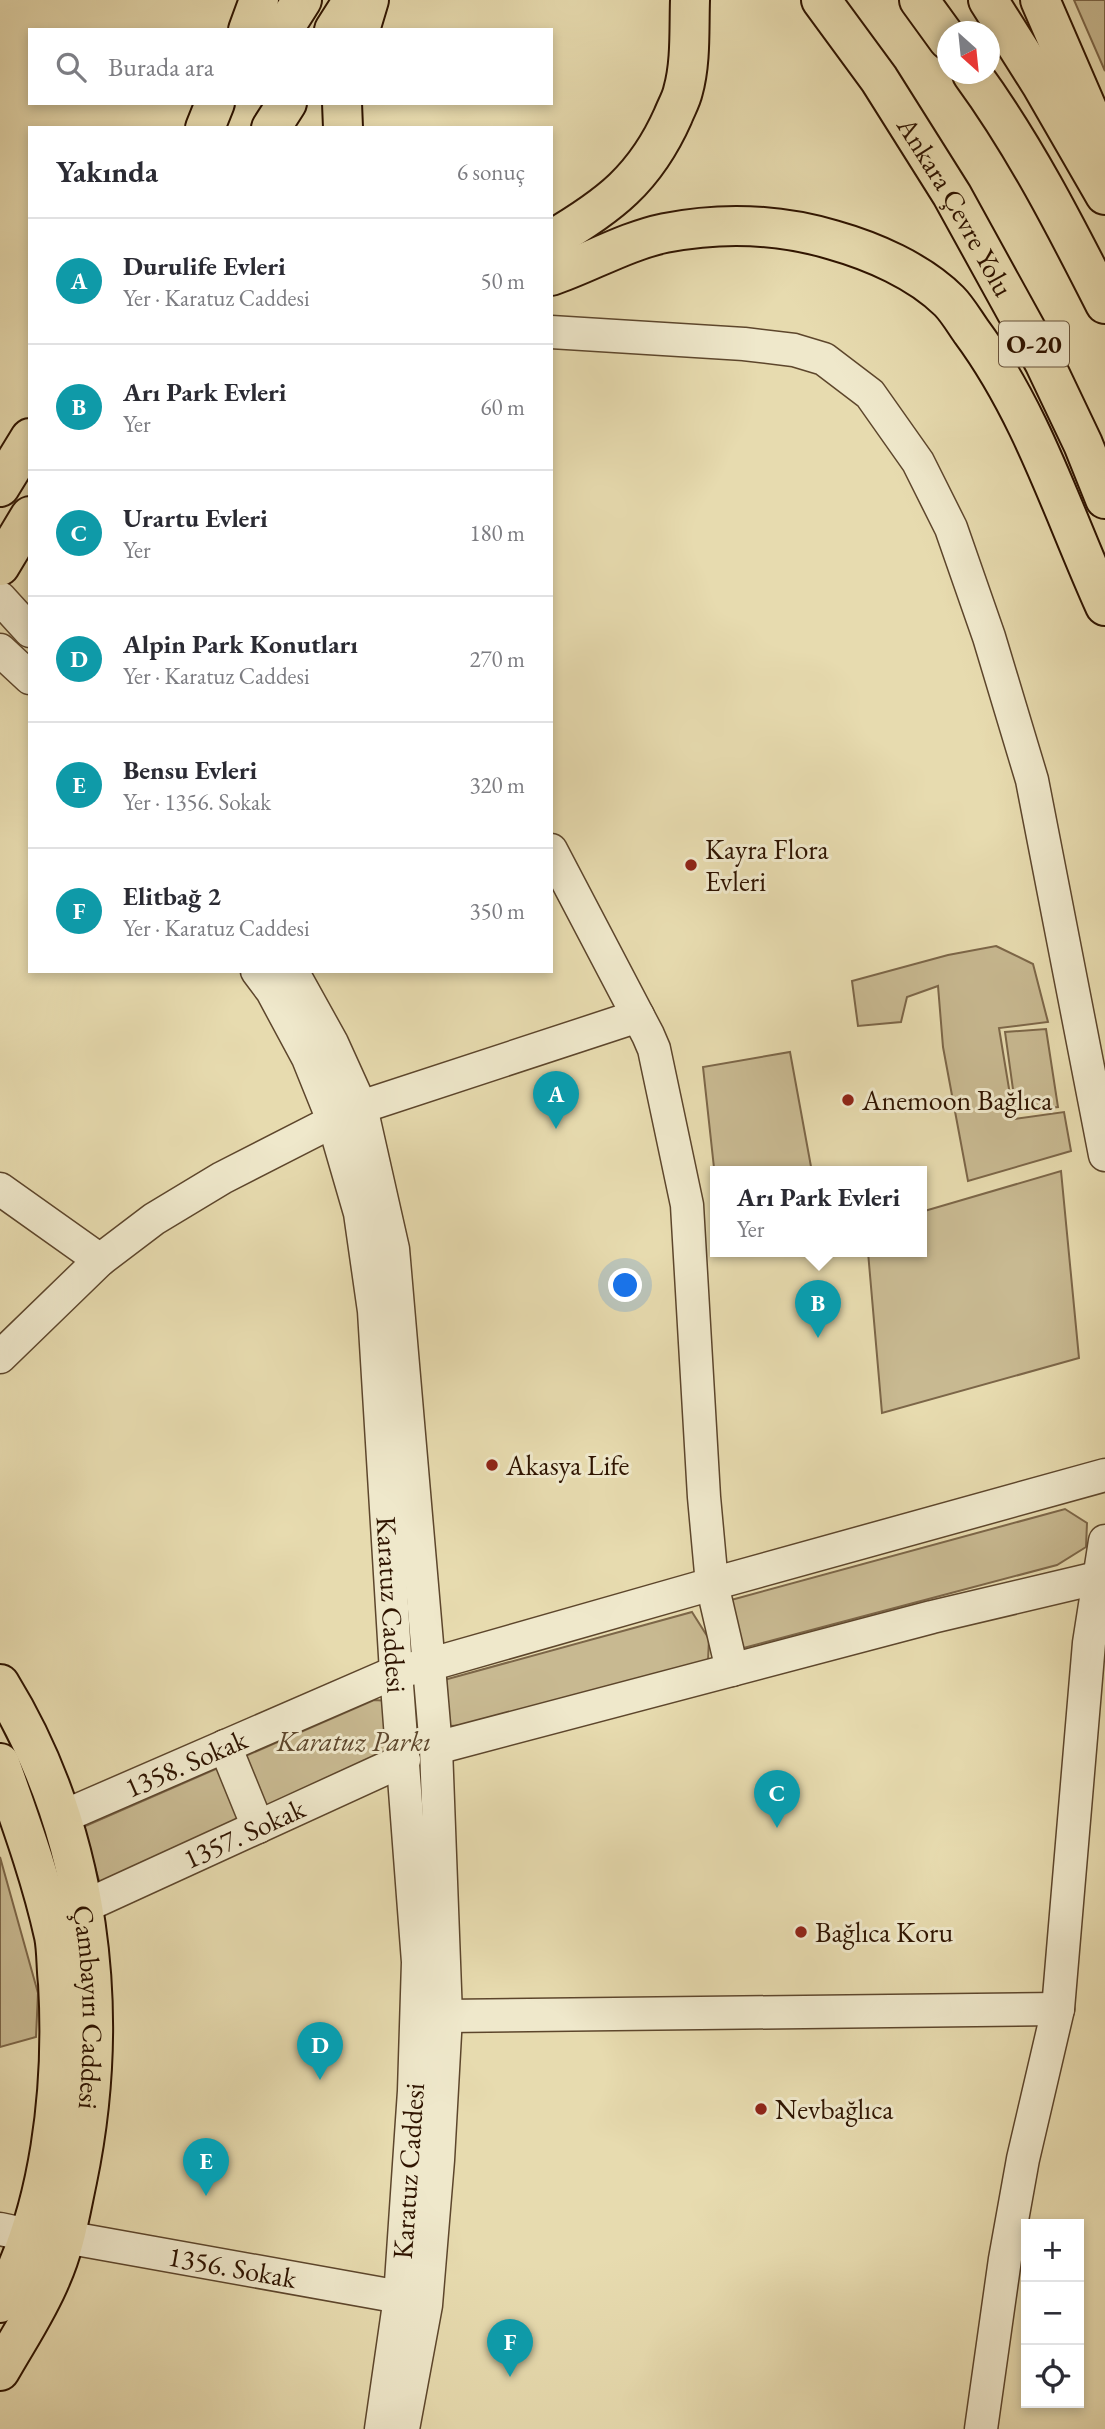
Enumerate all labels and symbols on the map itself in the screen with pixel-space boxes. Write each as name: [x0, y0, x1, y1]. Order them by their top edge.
north arrow: [937, 21, 1000, 84]
street label: Ankara Çevre Yolu: [889, 109, 1022, 303]
road number: O-20: [999, 322, 1069, 366]
place label: Kayra Flora Evleri: [705, 831, 830, 899]
marker: Kayra Flora Evleri: [683, 857, 699, 873]
pin: A: [533, 1071, 579, 1129]
place label: Anemoon Bağlıca: [861, 1082, 1053, 1118]
marker: Anemoon Bağlıca: [840, 1092, 856, 1108]
your location: [608, 1268, 642, 1302]
pin: B: [795, 1280, 841, 1338]
place label: Akasya Life: [505, 1447, 629, 1483]
marker: Akasya Life: [484, 1457, 500, 1473]
street label: Karatuz Caddesi: [369, 1515, 416, 1694]
street label: 1358. Sokak: [119, 1721, 253, 1806]
park label: Karatuz Parkı: [276, 1723, 431, 1759]
pin: C: [754, 1770, 800, 1828]
street label: 1357. Sokak: [177, 1790, 311, 1877]
street label: Çambayırı Caddesi: [65, 1902, 111, 2111]
place label: Bağlıca Koru: [815, 1914, 953, 1950]
marker: Bağlıca Koru: [793, 1924, 809, 1940]
pin: D: [297, 2022, 343, 2080]
street label: Karatuz Caddesi: [384, 2081, 432, 2260]
place label: Nevbağlıca: [775, 2091, 894, 2127]
marker: Nevbağlıca: [753, 2101, 769, 2117]
pin: E: [183, 2138, 229, 2196]
street label: 1356. Sokak: [165, 2238, 300, 2296]
pin: F: [487, 2319, 533, 2377]

